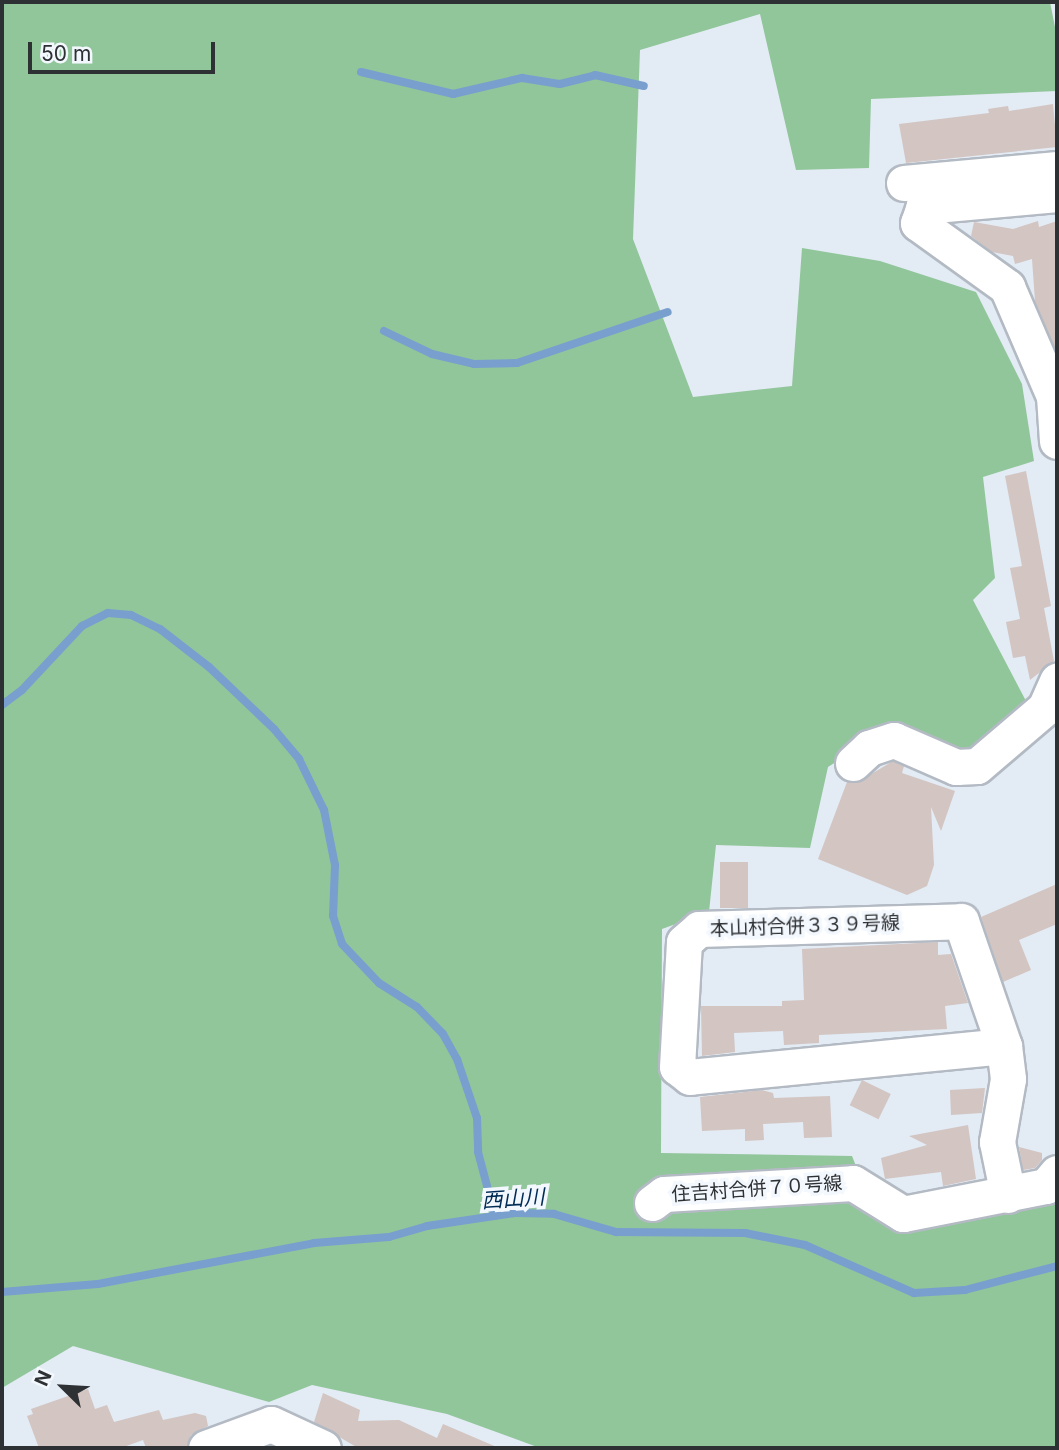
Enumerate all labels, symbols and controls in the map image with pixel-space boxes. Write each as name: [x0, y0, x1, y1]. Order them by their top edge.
scale bar: [32, 28, 219, 72]
text: 50 m: [41, 41, 91, 66]
street label: 本山村合併３３９号線: [710, 911, 900, 941]
street label: 住吉村合併７０号線: [671, 1172, 843, 1206]
water label: 西山川: [481, 1184, 545, 1214]
north arrow: [28, 1352, 98, 1422]
text: N: [30, 1367, 57, 1390]

